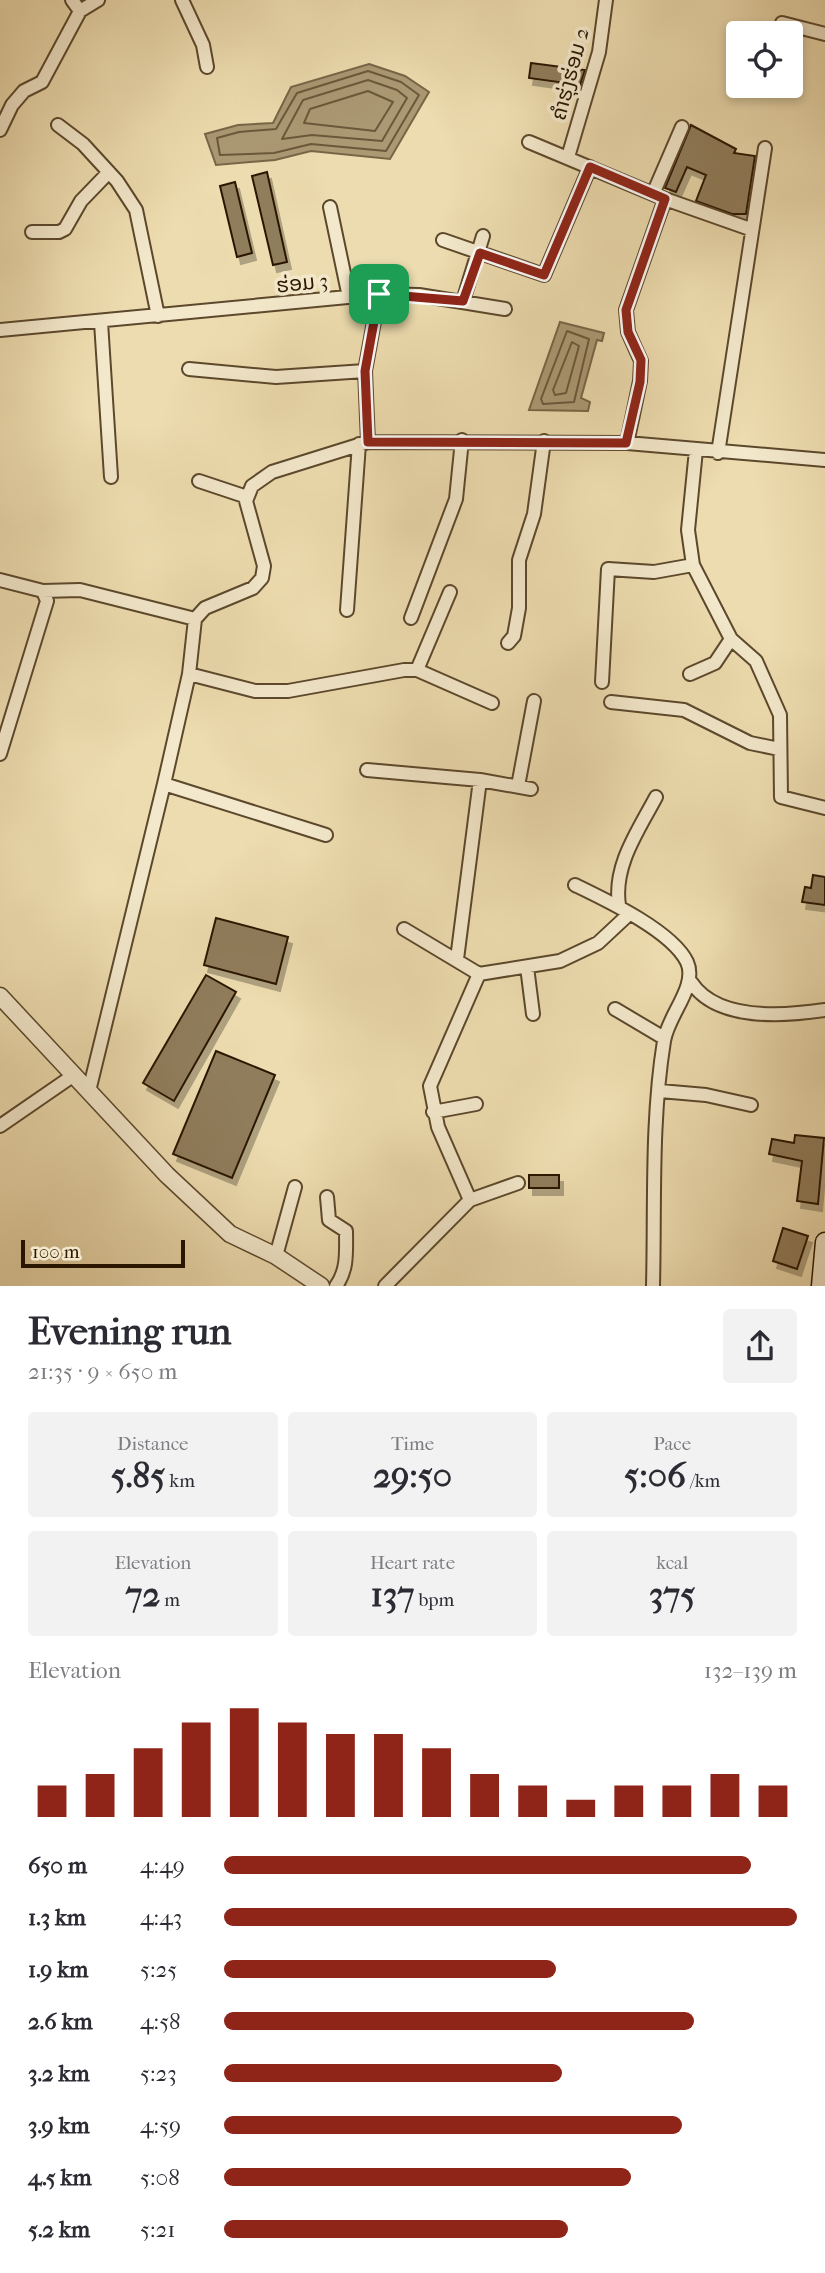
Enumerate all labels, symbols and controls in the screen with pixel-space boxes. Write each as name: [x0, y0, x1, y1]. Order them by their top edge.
map controls: [726, 21, 803, 98]
button: locate: [726, 21, 803, 98]
street label: ຄໍາຮຸ່ງຮ່ອມ 2: [546, 25, 596, 123]
pin: [349, 264, 409, 324]
street label: ຮ່ອມ 3: [275, 268, 329, 298]
icon: arrive: [360, 275, 398, 313]
scale bar: [21, 1237, 186, 1269]
text: 100 m: [32, 1241, 80, 1263]
text: Evening run: [28, 1309, 231, 1354]
button: share: [723, 1309, 797, 1383]
text: 21:35 · 9 × 650 m: [28, 1358, 177, 1385]
text: Distance: [117, 1433, 189, 1455]
text: Time: [391, 1433, 434, 1455]
text: Pace: [653, 1433, 691, 1455]
text: 5.85: [111, 1455, 165, 1496]
text: 29:50: [373, 1455, 452, 1496]
text: 5:06: [624, 1455, 686, 1496]
text: km: [165, 1470, 195, 1492]
text: /km: [686, 1470, 720, 1492]
text: Elevation: [114, 1552, 191, 1574]
text: Heart rate: [370, 1552, 455, 1574]
text: kcal: [656, 1552, 688, 1574]
text: 72: [126, 1574, 160, 1615]
text: 137: [371, 1574, 414, 1615]
text: 375: [649, 1574, 695, 1615]
text: m: [160, 1589, 180, 1611]
text: bpm: [414, 1589, 454, 1611]
text: Elevation: [28, 1657, 121, 1684]
text: 132–139 m: [704, 1657, 797, 1684]
text: 650 m: [28, 1852, 87, 1879]
text: 4:49: [140, 1852, 185, 1879]
text: 1.3 km: [28, 1904, 86, 1931]
text: 4:43: [140, 1904, 182, 1931]
text: 1.9 km: [28, 1956, 88, 1983]
text: 5:25: [140, 1956, 177, 1983]
text: 2.6 km: [28, 2008, 93, 2035]
text: 4:58: [140, 2008, 181, 2035]
text: 3.2 km: [28, 2060, 90, 2087]
text: 5:23: [140, 2060, 177, 2087]
text: 3.9 km: [28, 2112, 90, 2139]
text: 4:59: [140, 2112, 181, 2139]
text: 4.5 km: [28, 2164, 92, 2191]
text: 5:08: [140, 2164, 180, 2191]
text: 5.2 km: [28, 2216, 90, 2243]
text: 5:21: [140, 2216, 176, 2243]

